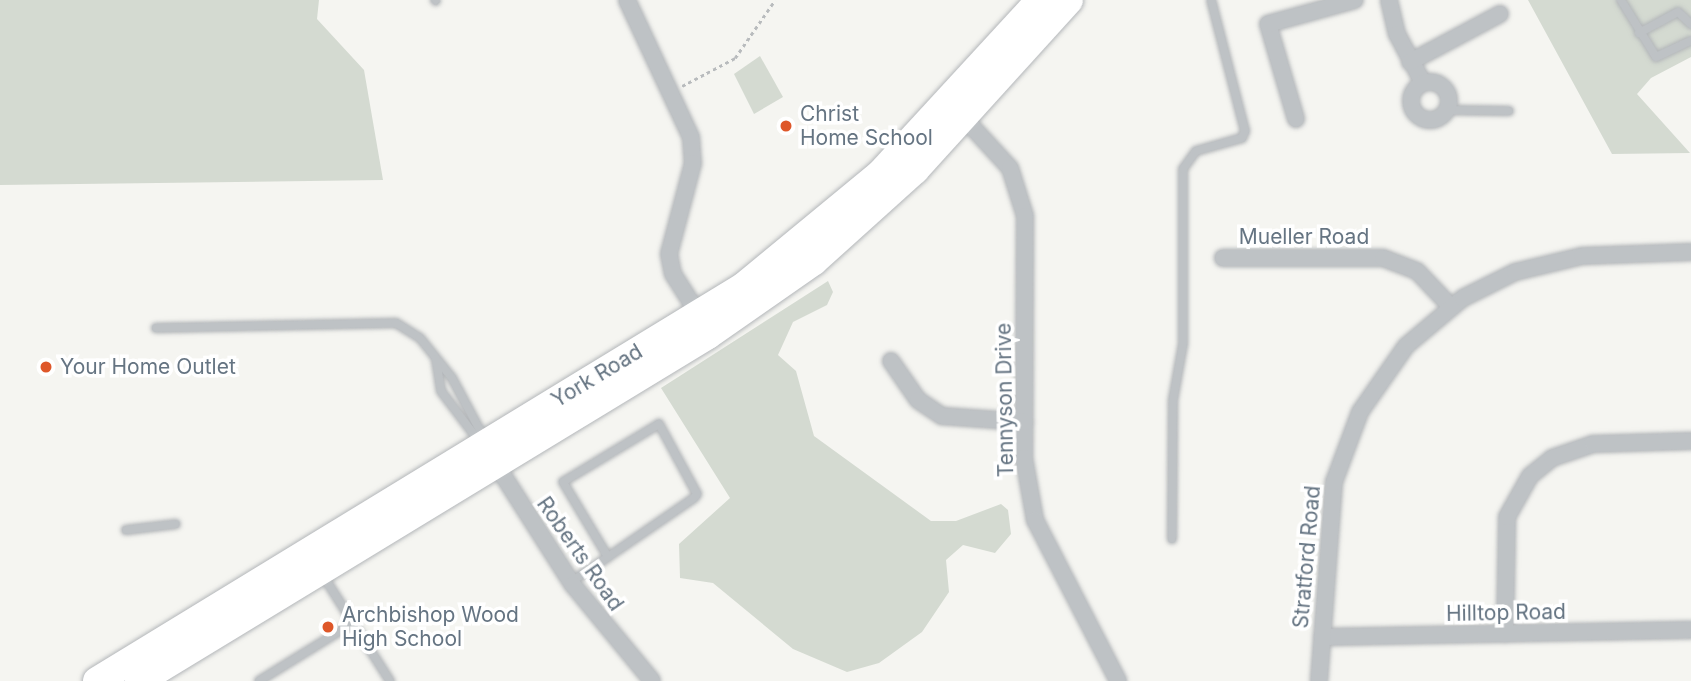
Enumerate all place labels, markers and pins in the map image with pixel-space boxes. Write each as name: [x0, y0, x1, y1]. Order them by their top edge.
place label: Christ Home School: [800, 101, 933, 151]
marker: Christ Home School: [778, 118, 794, 134]
place label: Your Home Outlet: [60, 354, 236, 380]
marker: Your Home Outlet: [38, 359, 54, 375]
place label: Archbishop Wood High School: [342, 602, 519, 652]
marker: Archbishop Wood High School: [320, 619, 336, 635]

